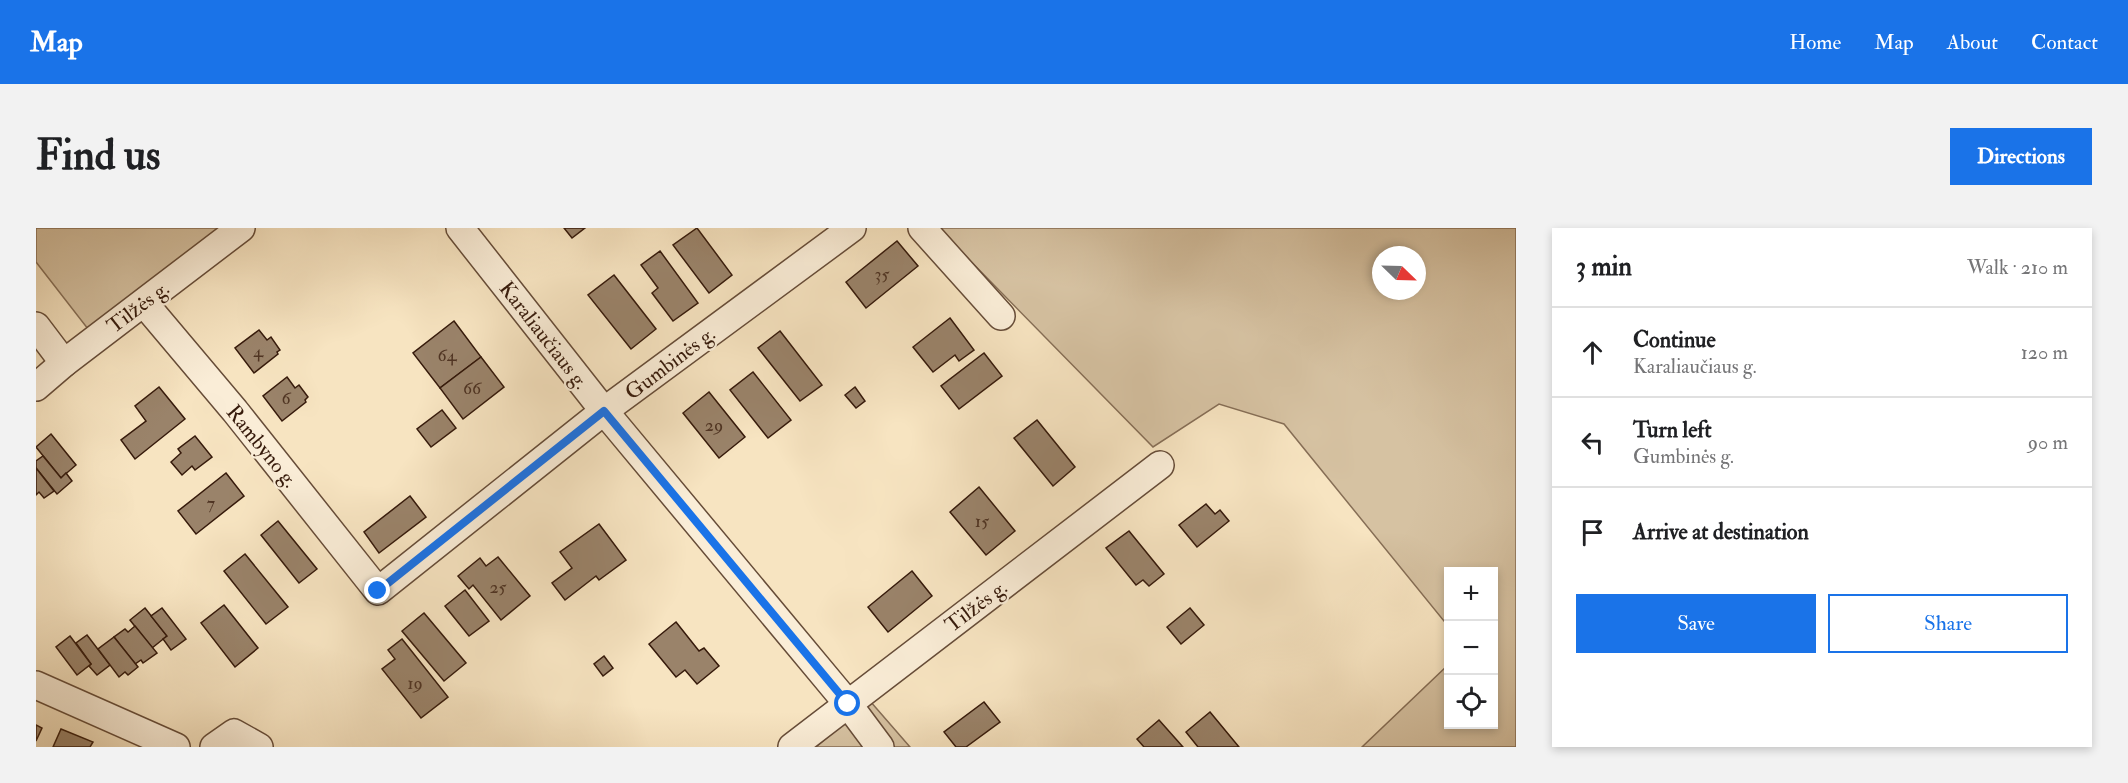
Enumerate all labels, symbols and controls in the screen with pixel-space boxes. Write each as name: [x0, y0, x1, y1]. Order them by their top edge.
text: Map: [30, 25, 83, 60]
text: Home: [1789, 29, 1841, 56]
text: Map: [1874, 29, 1914, 56]
text: About: [1947, 29, 1998, 56]
text: Contact: [2031, 29, 2098, 56]
button: Directions: [1950, 128, 2092, 185]
text: Find us: [36, 130, 160, 182]
north arrow: [1372, 246, 1426, 300]
text: 3 min: [1576, 251, 1632, 283]
text: Walk · 210 m: [1967, 255, 2068, 280]
house number: 35: [875, 263, 889, 286]
street label: Tilžės g.: [102, 275, 175, 340]
street label: Karaliaučiaus g.: [493, 276, 594, 395]
street label: Gumbinės g.: [620, 321, 721, 406]
text: Continue: [1633, 326, 1716, 354]
icon: ahead: [1576, 336, 1609, 369]
house number: 4: [253, 340, 264, 363]
text: 120 m: [2021, 340, 2068, 365]
house number: 64: [438, 344, 458, 367]
text: Karaliaučiaus g.: [1633, 354, 1757, 379]
house number: 66: [463, 377, 482, 400]
house number: 6: [281, 387, 291, 410]
street label: Rambyno g.: [220, 399, 303, 493]
house number: 29: [705, 414, 723, 437]
text: Turn left: [1633, 416, 1712, 444]
icon: left: [1576, 426, 1609, 459]
text: 90 m: [2028, 430, 2068, 455]
text: Gumbinės g.: [1633, 444, 1734, 469]
house number: 7: [207, 492, 215, 515]
house number: 15: [975, 510, 989, 533]
icon: arrive: [1576, 516, 1609, 549]
text: Arrive at destination: [1633, 518, 1809, 546]
map controls: [1444, 567, 1498, 729]
button: +: [1444, 567, 1498, 621]
street label: Tilžės g.: [940, 574, 1013, 639]
house number: 25: [490, 576, 507, 599]
route end: [364, 577, 390, 603]
button: Save: [1576, 594, 1816, 653]
button: Share: [1828, 594, 2068, 653]
button: −: [1444, 621, 1498, 675]
house number: 19: [407, 672, 423, 695]
button: locate: [1444, 675, 1498, 729]
route start: [834, 690, 860, 716]

